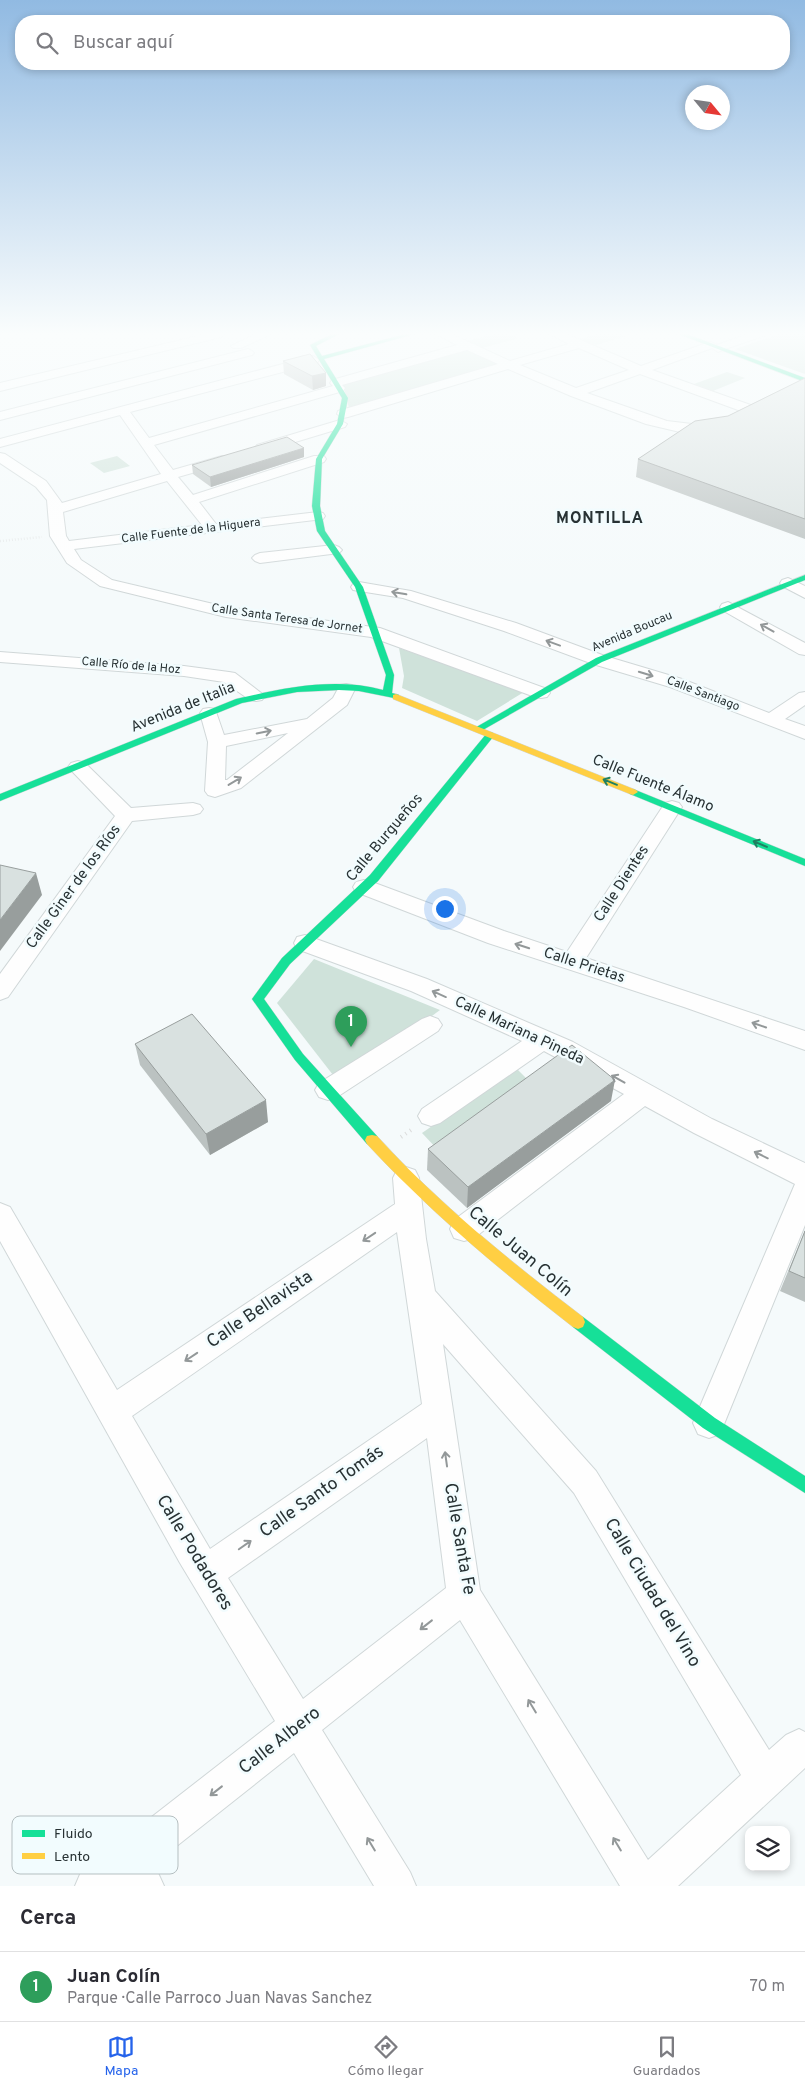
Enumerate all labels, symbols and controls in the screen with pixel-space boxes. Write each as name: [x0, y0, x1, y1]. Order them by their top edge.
search box: [15, 15, 790, 70]
icon: search: [33, 29, 61, 57]
text: Buscar aquí: [73, 31, 173, 55]
north arrow: [685, 85, 730, 130]
district label: MONTILLA: [556, 509, 644, 529]
street label: Calle Fuente de la Higuera: [121, 515, 261, 547]
one-way arrow: [391, 588, 407, 598]
street label: Calle Santa Teresa de Jornet: [210, 600, 364, 638]
street label: Avenida Boucau: [589, 608, 675, 656]
one-way arrow: [760, 623, 774, 633]
one-way arrow: [546, 638, 562, 647]
street label: Calle Río de la Hoz: [81, 654, 181, 678]
one-way arrow: [637, 670, 653, 680]
street label: Calle Santiago: [664, 673, 742, 715]
street label: Avenida de Italia: [128, 678, 238, 738]
one-way arrow: [256, 727, 272, 737]
street label: Calle Fuente Álamo: [589, 750, 717, 817]
one-way arrow: [228, 776, 242, 786]
one-way arrow: [603, 777, 618, 786]
street label: Calle Burgueños: [342, 790, 428, 886]
street label: Calle Giner de los Ríos: [22, 821, 126, 953]
one-way arrow: [753, 839, 768, 848]
street label: Calle Dientes: [590, 842, 654, 926]
your location: [432, 896, 458, 922]
one-way arrow: [514, 940, 530, 950]
street label: Calle Prietas: [541, 944, 627, 988]
one-way arrow: [432, 989, 447, 999]
street label: Calle Mariana Pineda: [451, 993, 587, 1069]
pin: 1: [335, 1006, 367, 1047]
one-way arrow: [751, 1019, 767, 1029]
one-way arrow: [610, 1074, 625, 1084]
one-way arrow: [754, 1150, 769, 1159]
street label: Calle Juan Colín: [463, 1201, 577, 1303]
one-way arrow: [362, 1232, 376, 1242]
street label: Calle Bellavista: [203, 1266, 317, 1354]
one-way arrow: [184, 1352, 198, 1363]
street label: Calle Santo Tomás: [255, 1440, 389, 1544]
one-way arrow: [440, 1451, 450, 1467]
street label: Calle Santa Fe: [438, 1481, 480, 1597]
street label: Calle Podadores: [151, 1491, 237, 1615]
street label: Calle Ciudad del Vino: [598, 1514, 706, 1672]
one-way arrow: [238, 1540, 252, 1550]
one-way arrow: [420, 1620, 433, 1631]
one-way arrow: [526, 1699, 536, 1713]
street label: Calle Albero: [234, 1702, 326, 1780]
one-way arrow: [210, 1785, 223, 1796]
legend: [12, 1816, 178, 1874]
text: Fluido: [54, 1826, 93, 1843]
map controls: [745, 1826, 790, 1871]
button: layers: [745, 1826, 790, 1871]
one-way arrow: [365, 1838, 375, 1852]
one-way arrow: [611, 1838, 621, 1852]
text: Lento: [54, 1849, 90, 1866]
text: Cerca: [20, 1905, 76, 1932]
text: Juan Colín: [67, 1965, 161, 1989]
text: 1: [33, 1977, 39, 1997]
text: 70 m: [750, 1977, 785, 1997]
text: Parque · Calle Parroco Juan Navas Sanchez: [67, 1989, 372, 2009]
tab: Mapa: [105, 2033, 138, 2080]
tab: Cómo llegar: [347, 2033, 424, 2080]
tab: Guardados: [633, 2033, 700, 2080]

